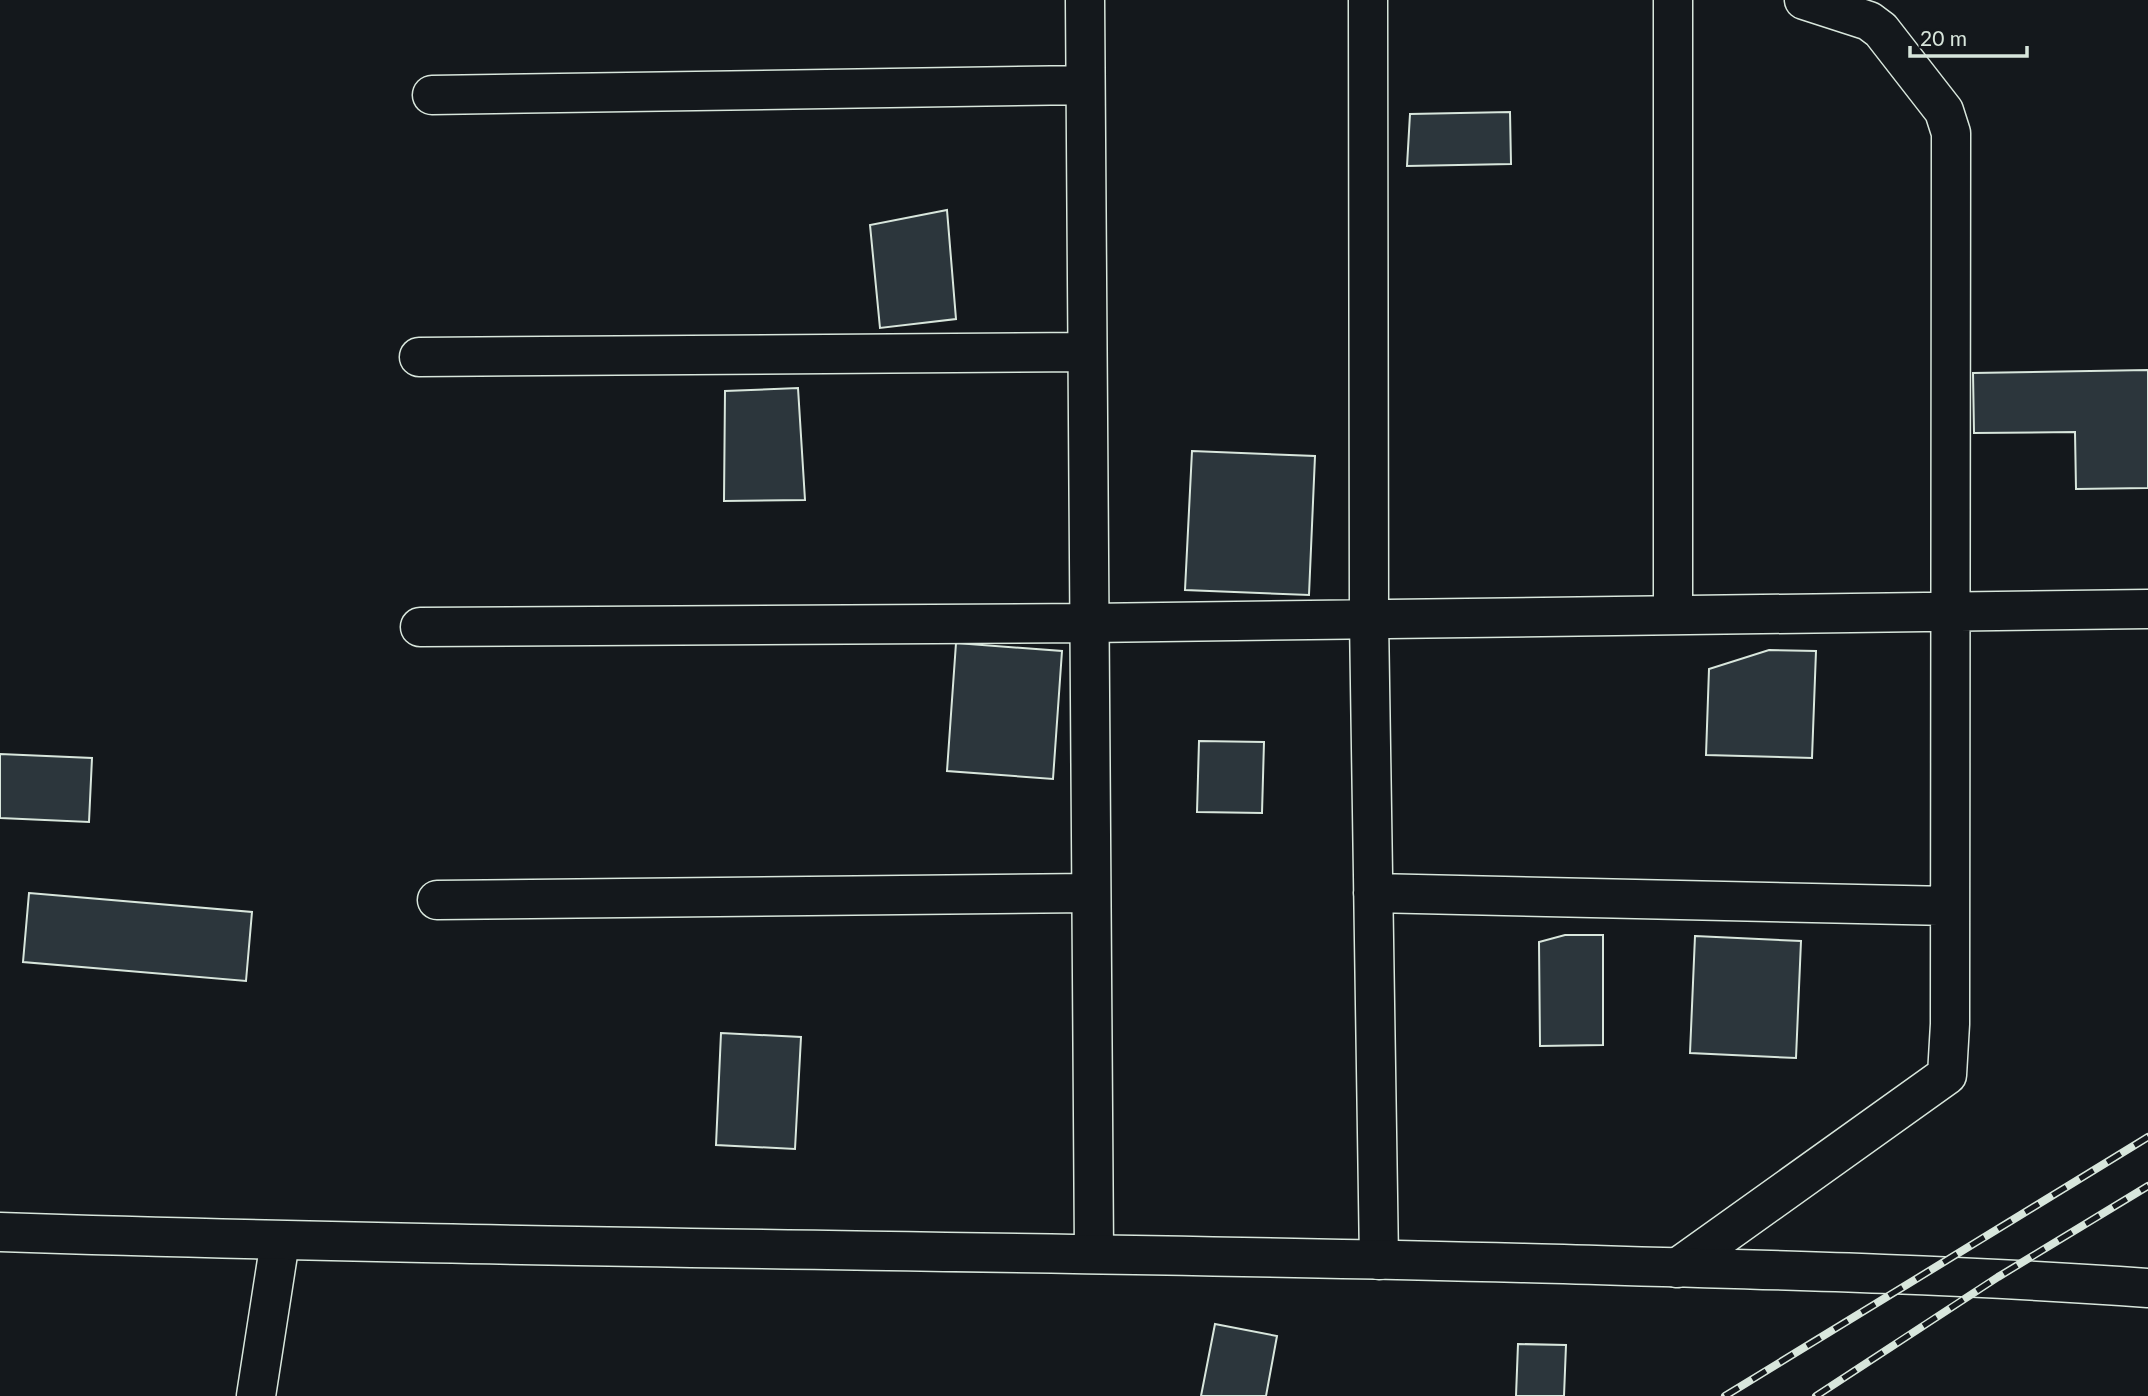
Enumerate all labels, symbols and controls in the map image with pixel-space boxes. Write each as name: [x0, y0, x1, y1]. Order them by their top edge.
scale bar: [1910, 14, 2027, 58]
text: 20 m: [1920, 25, 1967, 50]

